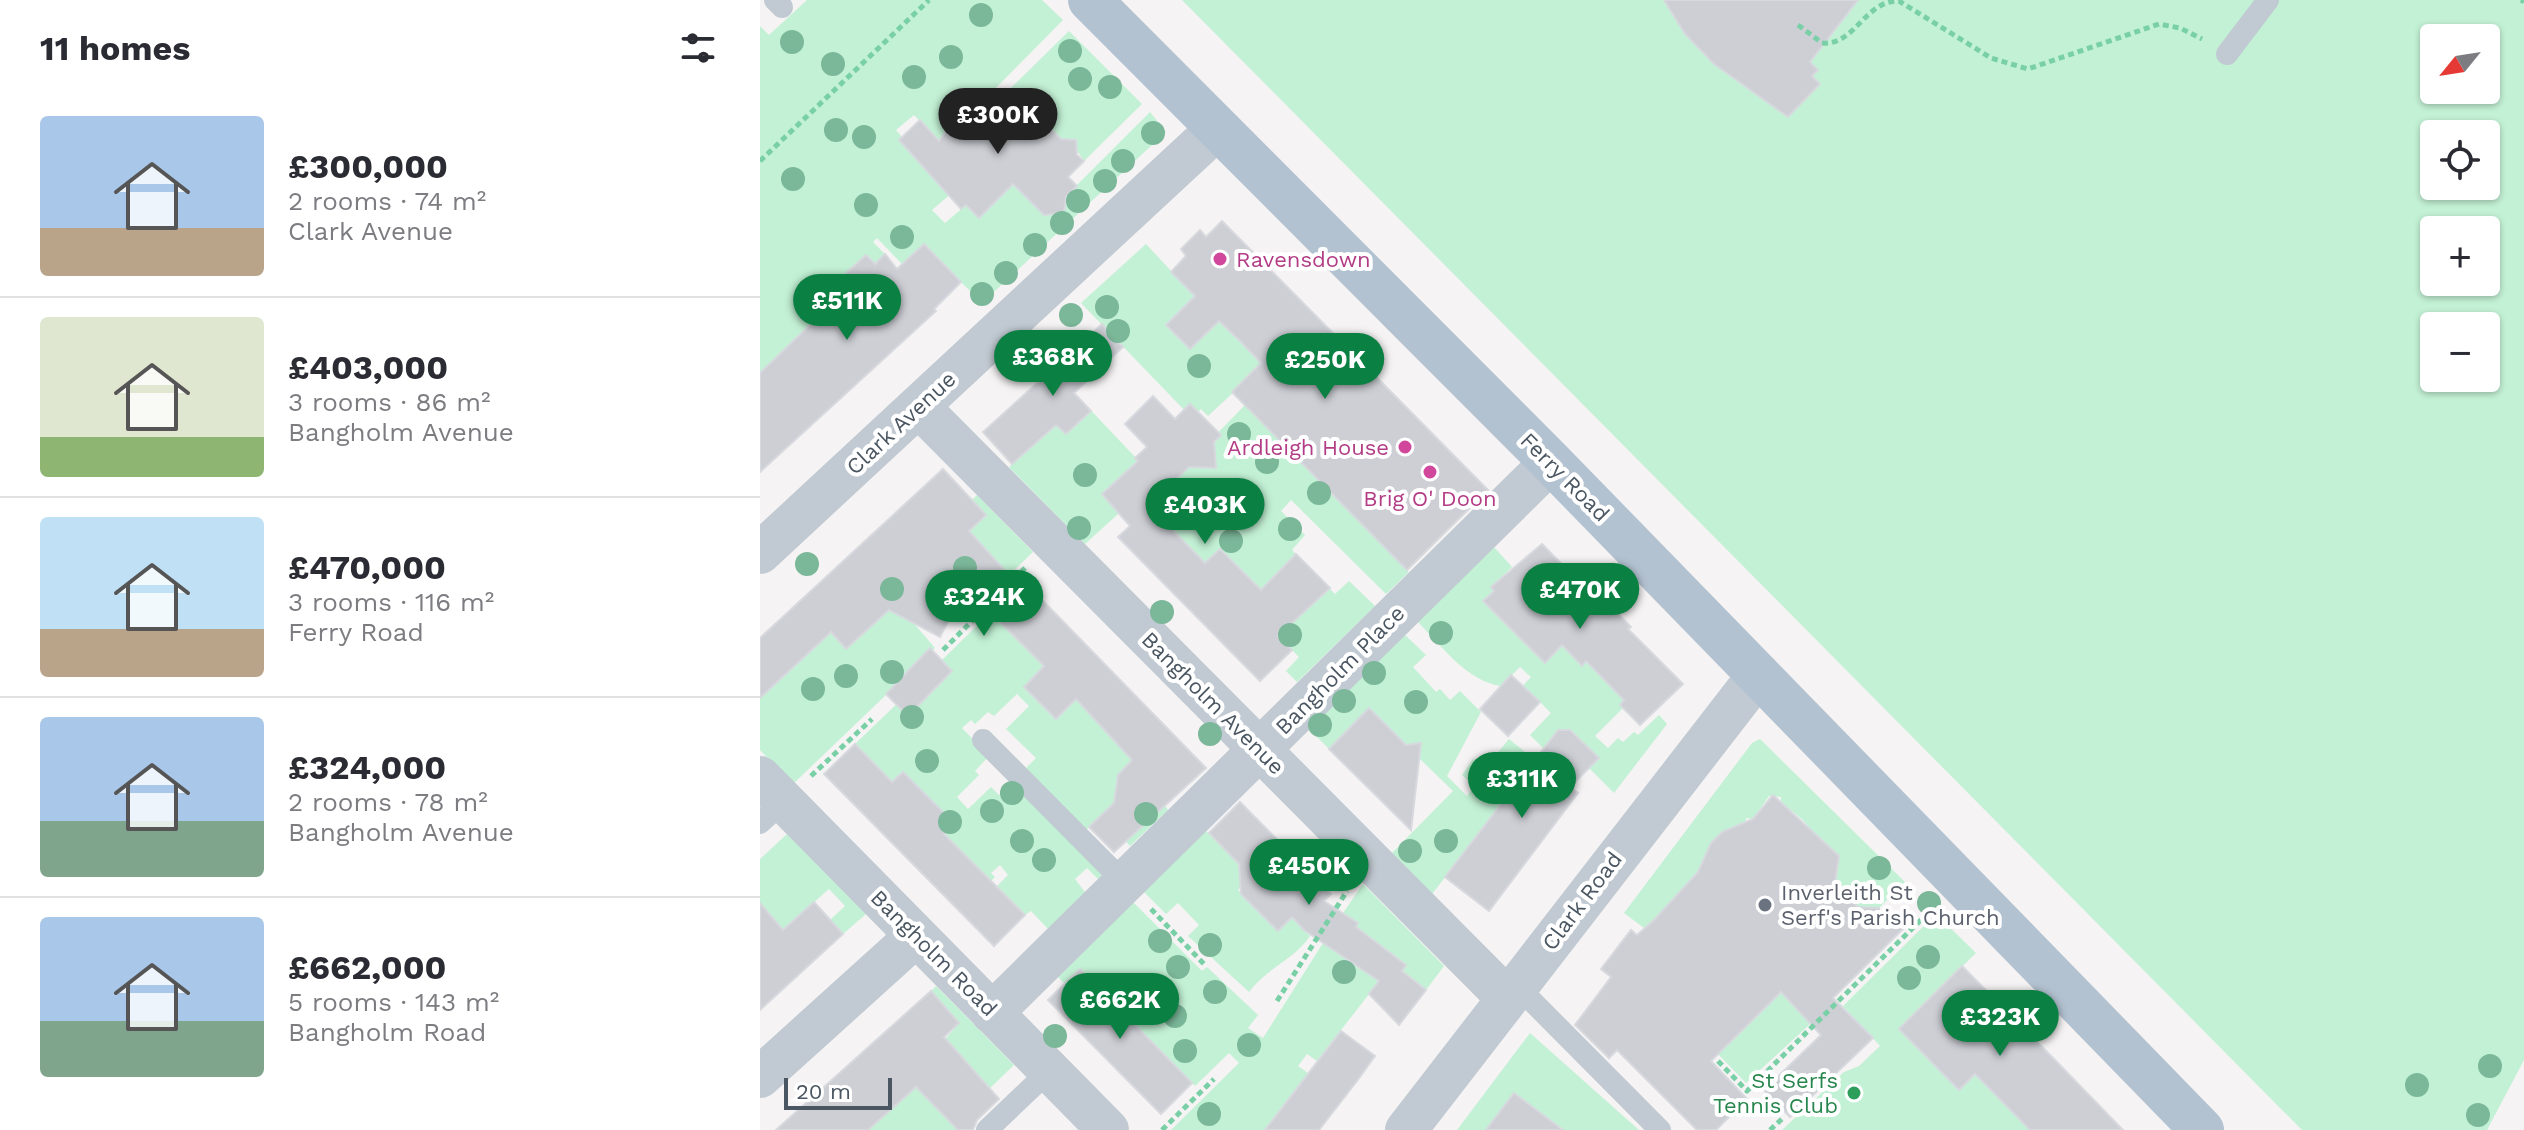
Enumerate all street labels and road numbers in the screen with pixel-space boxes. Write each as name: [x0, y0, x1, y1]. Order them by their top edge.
street label: Clark Avenue: [841, 366, 961, 480]
street label: Ferry Road: [1516, 428, 1614, 526]
street label: Bangholm Place: [1270, 600, 1410, 740]
street label: Bangholm Avenue: [1137, 627, 1289, 779]
street label: Clark Road: [1537, 847, 1627, 955]
street label: Bangholm Road: [866, 885, 1002, 1021]

